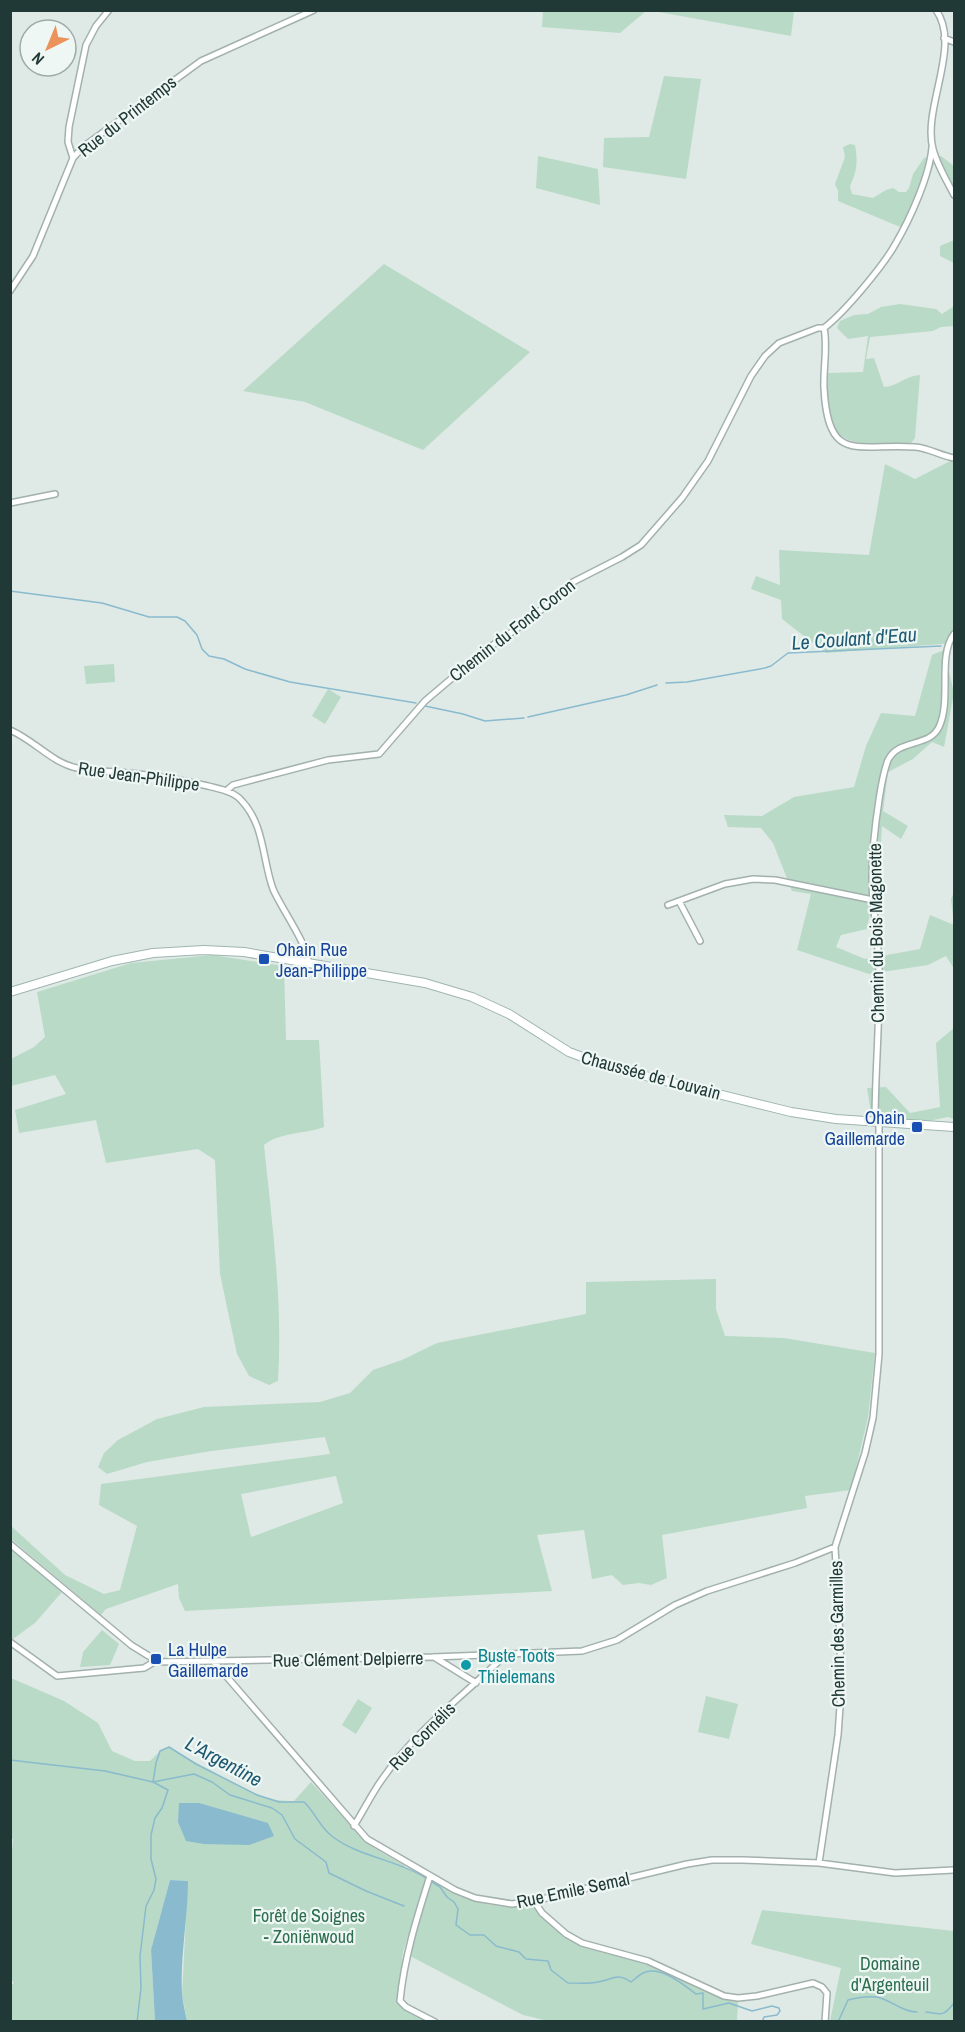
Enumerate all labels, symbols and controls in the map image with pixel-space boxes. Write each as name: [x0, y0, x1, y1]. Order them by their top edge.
north arrow: [18, 18, 78, 78]
text: N: [27, 48, 49, 70]
street label: Rue du Printemps: [72, 70, 182, 162]
street label: Chemin du Fond Coron: [444, 573, 580, 687]
water label: Le Coulant d'Eau: [791, 620, 917, 656]
street label: Rue Jean-Philippe: [77, 755, 201, 797]
street label: Chemin du Bois Magonette: [862, 843, 890, 1023]
place label: Ohain Rue Jean-Philippe: [276, 937, 367, 983]
marker: Ohain Rue Jean-Philippe: [257, 952, 271, 966]
street label: Chaussée de Louvain: [578, 1044, 724, 1106]
place label: Ohain Gaillemarde: [825, 1105, 905, 1151]
marker: Ohain Gaillemarde: [910, 1120, 924, 1134]
street label: Chemin des Garmilles: [823, 1560, 851, 1708]
place label: La Hulpe Gaillemarde: [168, 1637, 248, 1683]
place label: Buste Toots Thielemans: [478, 1643, 555, 1689]
street label: Rue Clément Delpierre: [272, 1645, 424, 1673]
marker: La Hulpe Gaillemarde: [149, 1652, 163, 1666]
marker: Buste Toots Thielemans: [459, 1658, 473, 1672]
street label: Rue Cornélis: [383, 1696, 461, 1776]
water label: L'Argentine: [181, 1730, 267, 1792]
street label: Rue Emile Semal: [514, 1866, 632, 1914]
park label: Forêt de Soignes - Zoniënwoud: [253, 1903, 365, 1949]
park label: Domaine d'Argenteuil: [851, 1951, 929, 1997]

